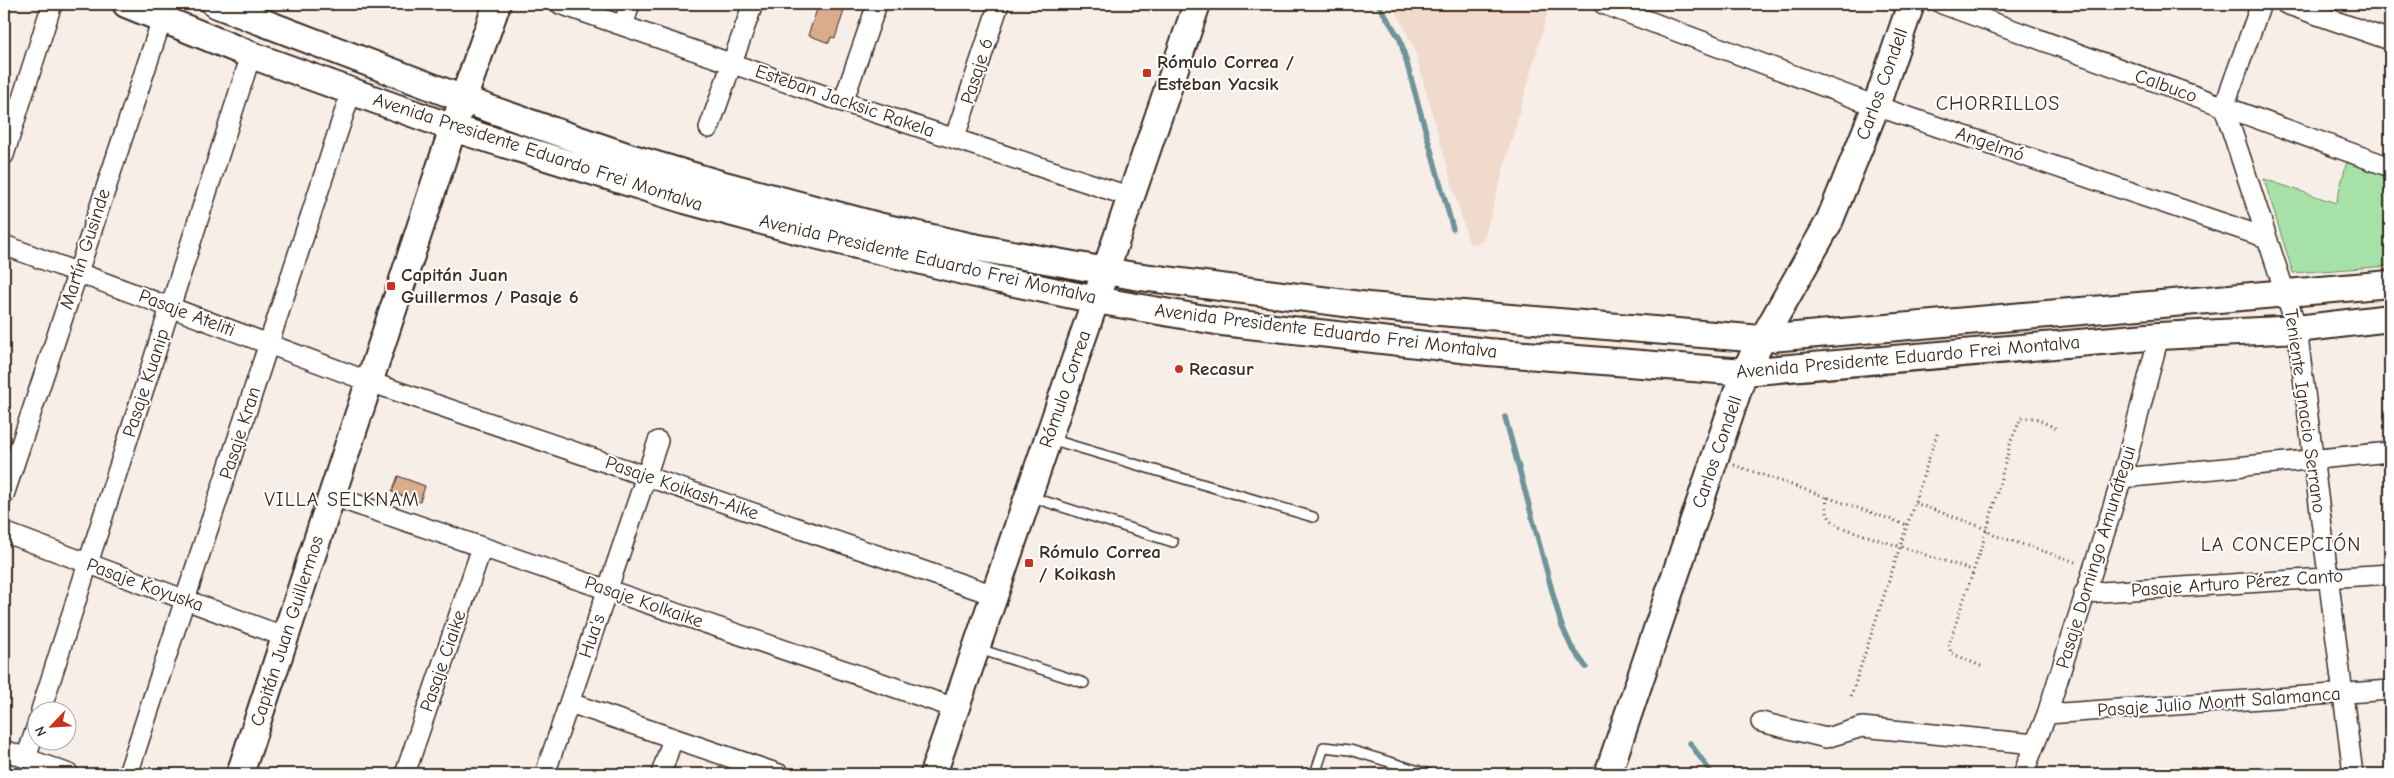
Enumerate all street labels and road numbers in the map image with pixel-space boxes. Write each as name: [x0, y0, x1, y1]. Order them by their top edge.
street label: Carlos Condell: [1852, 25, 1912, 143]
street label: Pasaje 6: [956, 35, 998, 107]
street label: Esteban Jacksic Rakela: [752, 60, 938, 142]
street label: Calbuco: [2132, 65, 2200, 107]
street label: Avenida Presidente Eduardo Frei Montalva: [371, 88, 705, 216]
street label: Angelmó: [1953, 122, 2027, 166]
street label: Martín Gusinde: [55, 186, 115, 312]
street label: Avenida Presidente Eduardo Frei Montalva: [757, 209, 1099, 309]
street label: Pasaje Ateliti: [136, 285, 238, 341]
street label: Avenida Presidente Eduardo Frei Montalva: [1153, 299, 1499, 363]
street label: Teniente Ignacio Serrano: [2280, 307, 2330, 515]
street label: Pasaje Kuanip: [118, 326, 174, 440]
street label: Rómulo Correa: [1035, 327, 1095, 451]
street label: Avenida Presidente Eduardo Frei Montalva: [1735, 331, 2081, 383]
street label: Pasaje Kran: [215, 384, 265, 482]
street label: Carlos Condell: [1687, 393, 1747, 511]
street label: Pasaje Domingo Amunátegui: [2052, 443, 2140, 671]
street label: Pasaje Koikash-Aike: [602, 451, 762, 525]
street label: Capitán Juan Guillermos: [246, 533, 328, 729]
street label: Pasaje Koyuska: [83, 554, 207, 616]
street label: Pasaje Arturo Pérez Canto: [2130, 565, 2344, 601]
street label: Pasaje Kolkaike: [582, 571, 706, 633]
street label: Pasaje Ciaike: [415, 607, 471, 715]
street label: Hua's: [574, 611, 610, 661]
street label: Pasaje Julio Montt Salamanca: [2097, 683, 2341, 721]

